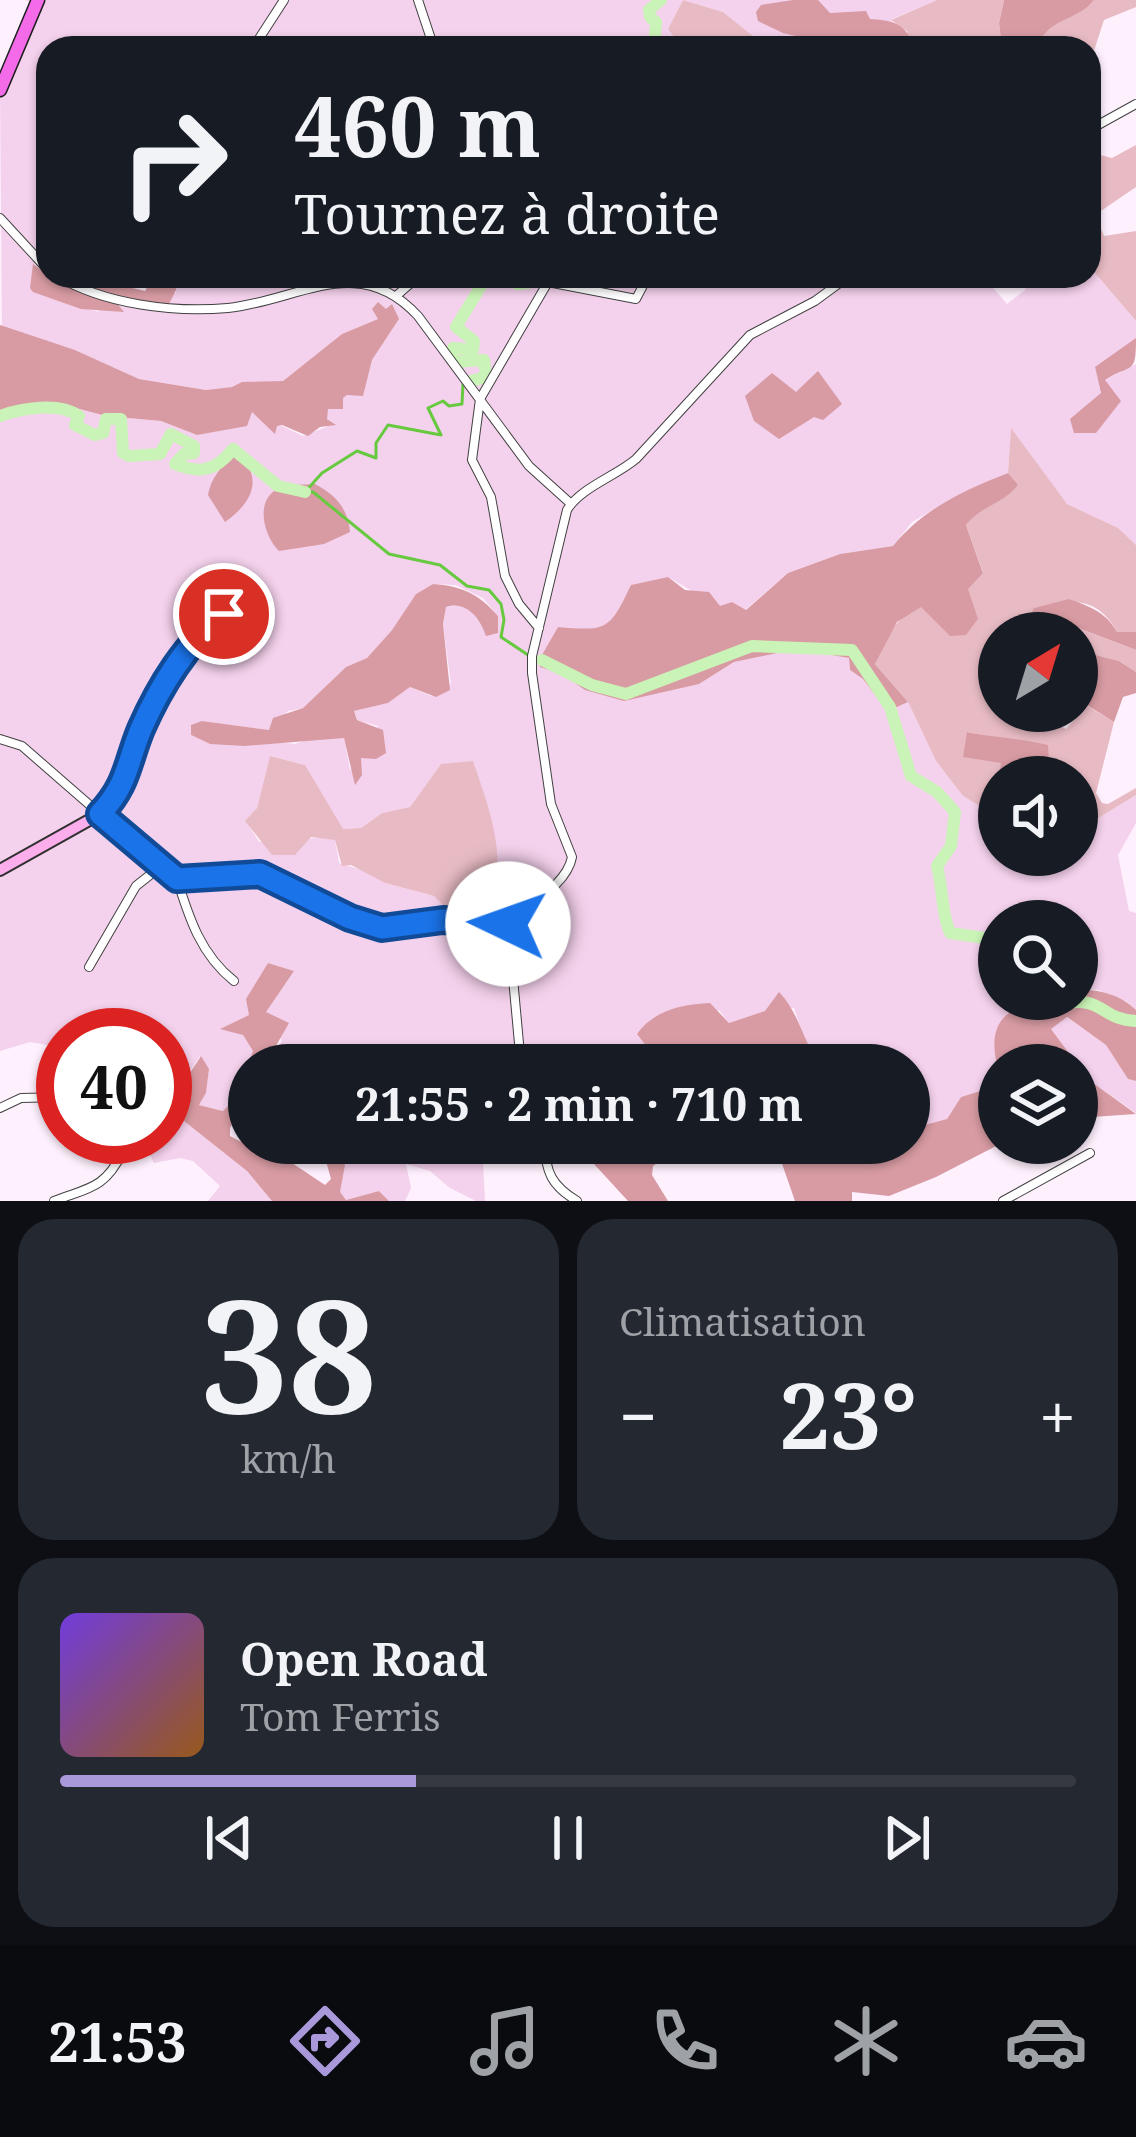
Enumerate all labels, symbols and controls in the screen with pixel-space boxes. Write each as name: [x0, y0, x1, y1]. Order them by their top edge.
text: 460 m: [294, 67, 541, 182]
icon: right: [96, 84, 252, 240]
text: Tournez à droite: [294, 176, 720, 250]
pin: [173, 563, 275, 665]
icon: arrive: [191, 581, 257, 647]
north arrow: [978, 612, 1098, 732]
map controls: [978, 612, 1098, 1164]
button: sound: [978, 756, 1098, 876]
position arrow: [445, 861, 571, 987]
button: search: [978, 900, 1098, 1020]
speed limit sign: 40: [36, 1008, 192, 1164]
button: layers: [978, 1044, 1098, 1164]
text: 21:55 · 2 min · 710 m: [355, 1073, 803, 1134]
text: 38: [200, 1246, 377, 1459]
text: Climatisation: [619, 1294, 866, 1347]
text: 23°: [779, 1353, 917, 1475]
text: −: [619, 1370, 657, 1460]
text: +: [1039, 1370, 1076, 1460]
text: km/h: [241, 1431, 336, 1484]
text: Open Road: [240, 1628, 488, 1689]
text: Tom Ferris: [240, 1689, 441, 1742]
icon: previous: [196, 1805, 262, 1871]
icon: pause: [535, 1805, 601, 1871]
icon: next: [874, 1805, 940, 1871]
icon: directions: [283, 1999, 367, 2083]
icon: music: [463, 1999, 547, 2083]
icon: phone: [643, 1999, 727, 2083]
icon: climate: [824, 1999, 908, 2083]
icon: car: [1004, 1999, 1088, 2083]
text: 21:53: [48, 2004, 187, 2078]

